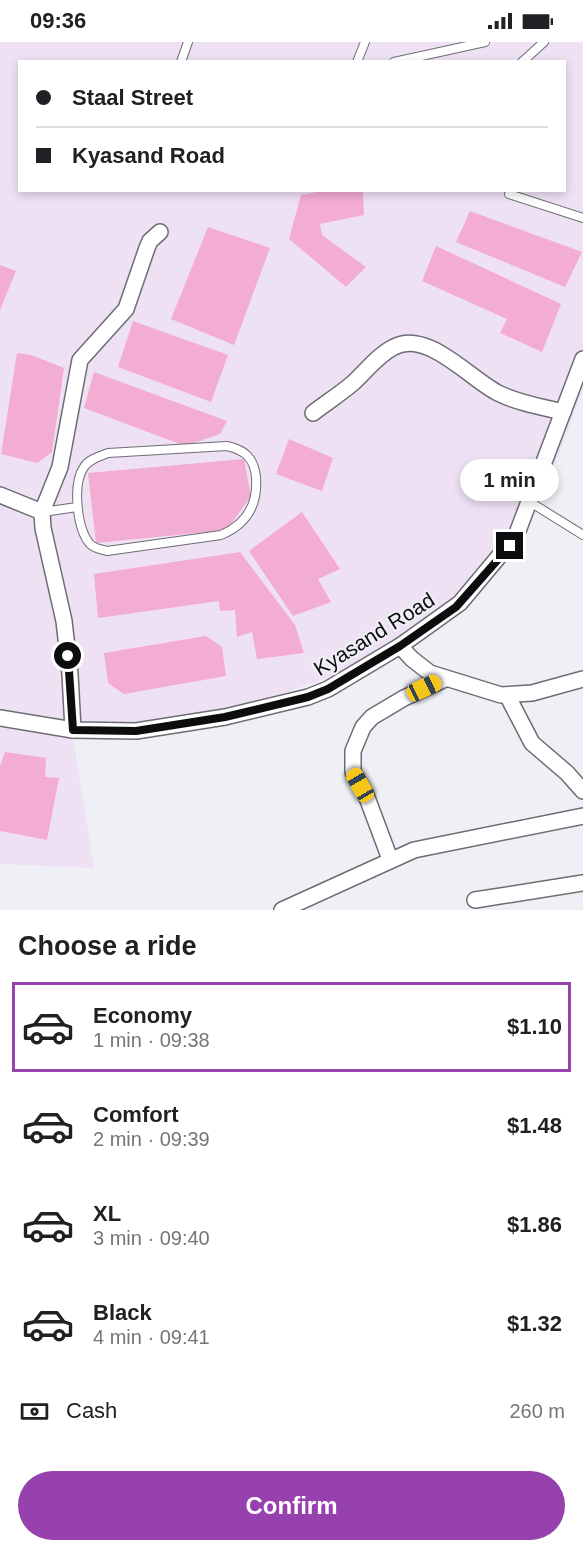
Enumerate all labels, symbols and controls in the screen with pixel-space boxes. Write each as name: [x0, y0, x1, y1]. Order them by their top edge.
text: 09:36: [30, 8, 86, 33]
text: Staal Street: [72, 85, 193, 110]
text: Kyasand Road: [72, 143, 225, 168]
callout: 1 min: [460, 459, 560, 501]
text: 1 min: [483, 469, 536, 491]
route end: [496, 532, 523, 559]
street label: Kyasand Road: [309, 588, 439, 680]
route start: [54, 642, 81, 669]
car: [404, 672, 444, 704]
car: [343, 765, 377, 805]
text: Choose a ride: [18, 931, 197, 961]
icon: car: [21, 1000, 75, 1054]
text: Economy: [93, 1003, 192, 1028]
text: $1.10: [507, 1014, 562, 1039]
text: 1 min · 09:38: [93, 1029, 210, 1051]
icon: car: [21, 1099, 75, 1153]
text: Comfort: [93, 1102, 179, 1127]
text: $1.48: [507, 1113, 562, 1138]
text: 2 min · 09:39: [93, 1128, 210, 1150]
icon: car: [21, 1198, 75, 1252]
text: XL: [93, 1201, 121, 1226]
text: $1.86: [507, 1212, 562, 1237]
text: 3 min · 09:40: [93, 1227, 210, 1249]
icon: car: [21, 1297, 75, 1351]
text: Black: [93, 1300, 152, 1325]
text: $1.32: [507, 1311, 562, 1336]
text: 4 min · 09:41: [93, 1326, 210, 1348]
icon: cash: [18, 1395, 51, 1428]
text: Cash: [66, 1398, 117, 1423]
text: 260 m: [509, 1400, 565, 1422]
button: Confirm: [18, 1471, 565, 1540]

